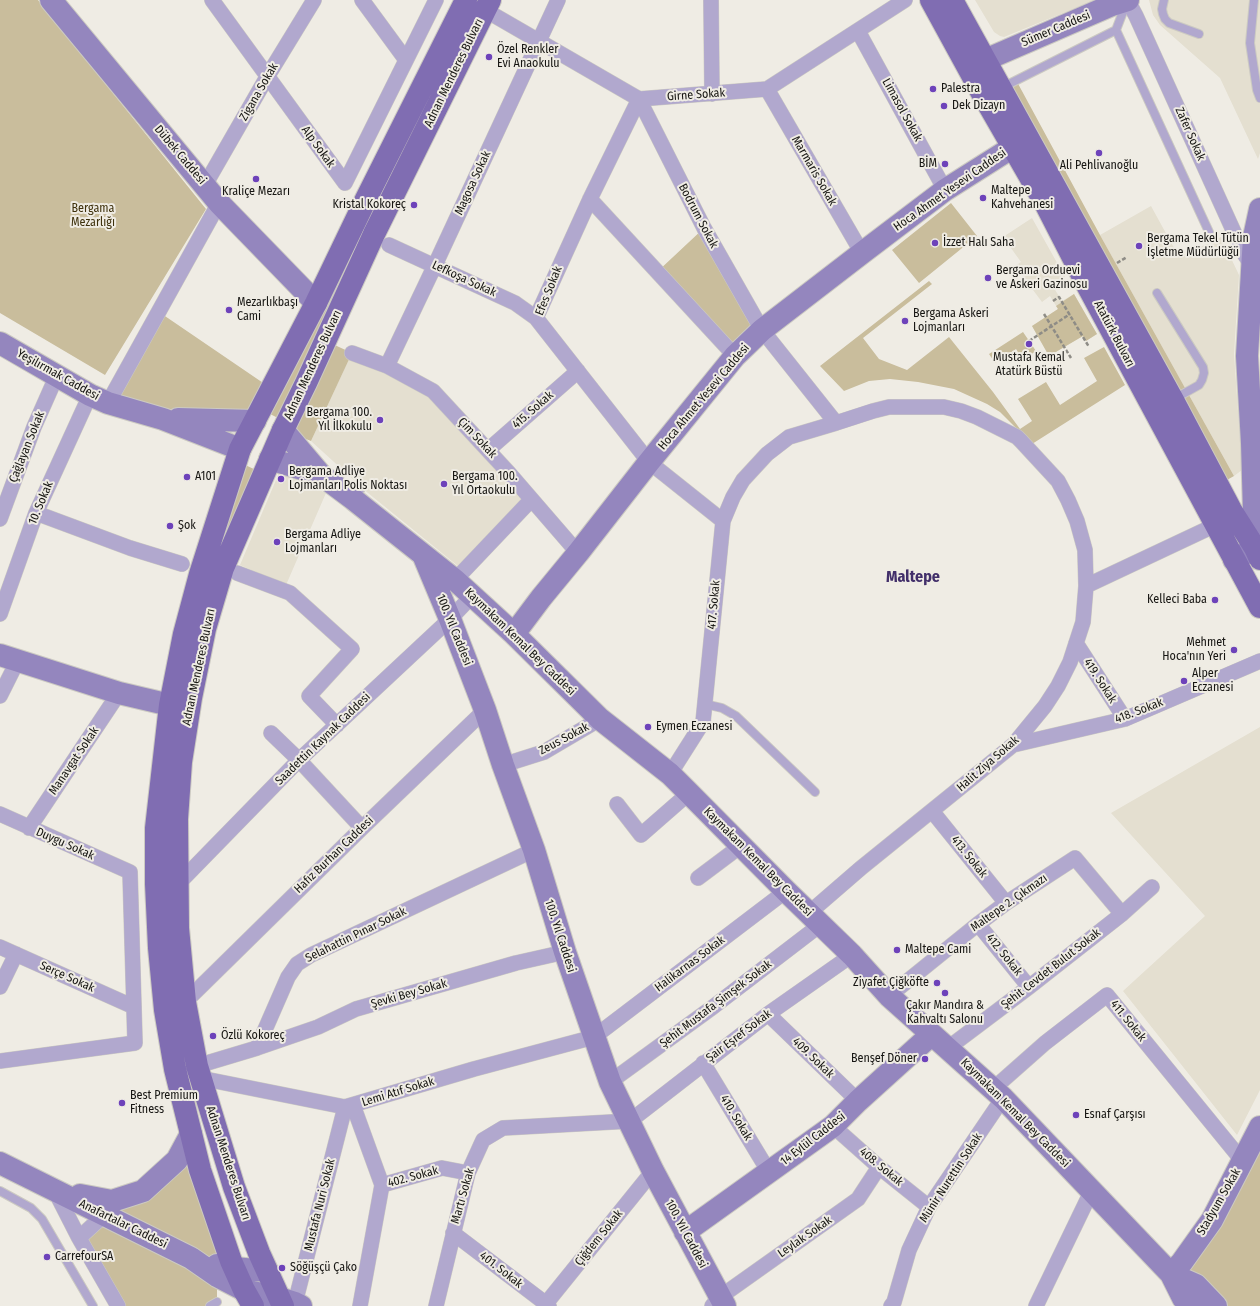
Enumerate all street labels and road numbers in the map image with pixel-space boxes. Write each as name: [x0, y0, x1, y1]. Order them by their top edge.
street label: Sümer Caddesi: [1020, 8, 1092, 50]
street label: Adnan Menderes Bulvarı: [421, 16, 487, 130]
street label: Zigana Sokak: [237, 61, 281, 123]
street label: Limasol Sokak: [879, 76, 925, 144]
street label: Girne Sokak: [666, 86, 726, 104]
street label: Zafer Sokak: [1172, 105, 1208, 163]
street label: Dübek Caddesi: [151, 123, 209, 187]
street label: Alp Sokak: [298, 123, 338, 171]
street label: Marmaris Sokak: [788, 134, 840, 208]
street label: Hoca Ahmet Yesevi Caddesi: [891, 146, 1009, 234]
street label: Magosa Sokak: [452, 149, 494, 217]
street label: Bodrum Sokak: [675, 181, 721, 251]
street label: Lefkoşa Sokak: [430, 258, 498, 300]
street label: Efes Sokak: [533, 264, 565, 318]
street label: Atatürk Bulvarı: [1091, 298, 1137, 370]
street label: Adnan Menderes Bulvarı: [281, 308, 345, 422]
street label: Hoca Ahmet Yesevi Caddesi: [655, 341, 753, 453]
street label: Yeşilırmak Caddesi: [14, 346, 102, 404]
street label: 415. Sokak: [509, 388, 557, 432]
street label: Çağlayan Sokak: [6, 409, 48, 485]
street label: Çim Sokak: [455, 415, 499, 461]
street label: 10. Sokak: [25, 479, 57, 527]
street label: 417. Sokak: [705, 580, 723, 630]
street label: Kaymakam Kemal Bey Caddesi: [462, 585, 578, 699]
street label: 100. Yıl Caddesi: [433, 592, 475, 668]
street label: Adnan Menderes Bulvarı: [180, 607, 218, 727]
street label: 419. Sokak: [1080, 656, 1120, 706]
street label: Saadettin Kaynak Caddesi: [272, 690, 374, 788]
street label: 418. Sokak: [1113, 695, 1165, 727]
street label: Zeus Sokak: [536, 720, 592, 758]
street label: Manavgat Sokak: [46, 724, 102, 798]
street label: Halit Ziya Sokak: [954, 733, 1022, 795]
street label: Kaymakam Kemal Bey Caddesi: [700, 804, 816, 920]
street label: Hafız Burhan Caddesi: [291, 813, 377, 897]
street label: Duygu Sokak: [34, 825, 96, 863]
street label: 413. Sokak: [948, 833, 990, 881]
street label: Maltepe 2. Çıkmazı: [968, 871, 1050, 935]
street label: 100. Yıl Caddesi: [541, 898, 579, 974]
street label: Selahattin Pınar Sokak: [303, 904, 409, 966]
street label: Şehit Cevdet Bulut Sokak: [998, 926, 1104, 1012]
street label: 412. Sokak: [983, 931, 1025, 979]
street label: Halikarnas Sokak: [652, 933, 728, 995]
street label: Şehit Mustafa Şimşek Sokak: [657, 957, 775, 1051]
street label: Serçe Sokak: [37, 959, 97, 995]
street label: Şevki Bey Sokak: [369, 976, 449, 1012]
street label: 411. Sokak: [1107, 997, 1149, 1045]
street label: Şair Eşref Sokak: [704, 1007, 774, 1065]
street label: 409. Sokak: [789, 1035, 837, 1081]
street label: Kaymakam Kemal Bey Caddesi: [957, 1055, 1073, 1171]
street label: Lemi Atıf Sokak: [360, 1074, 436, 1110]
street label: 410. Sokak: [717, 1093, 755, 1143]
street label: Adnan Menderes Bulvarı: [203, 1104, 253, 1222]
street label: 14 Eylül Caddesi: [778, 1109, 848, 1169]
street label: Münir Nurettin Sokak: [917, 1131, 985, 1225]
street label: 408. Sokak: [856, 1145, 906, 1189]
street label: Mustafa Nuri Sokak: [302, 1157, 338, 1253]
street label: 402. Sokak: [386, 1163, 440, 1191]
street label: Martı Sokak: [448, 1166, 478, 1226]
street label: Stadyum Sokak: [1194, 1166, 1244, 1238]
street label: Anafartalar Caddesi: [77, 1196, 169, 1252]
street label: 100. Yıl Caddesi: [662, 1197, 710, 1271]
street label: Çiğdem Sokak: [572, 1207, 626, 1269]
street label: Leylak Sokak: [775, 1213, 835, 1261]
street label: 401. Sokak: [476, 1249, 526, 1291]

